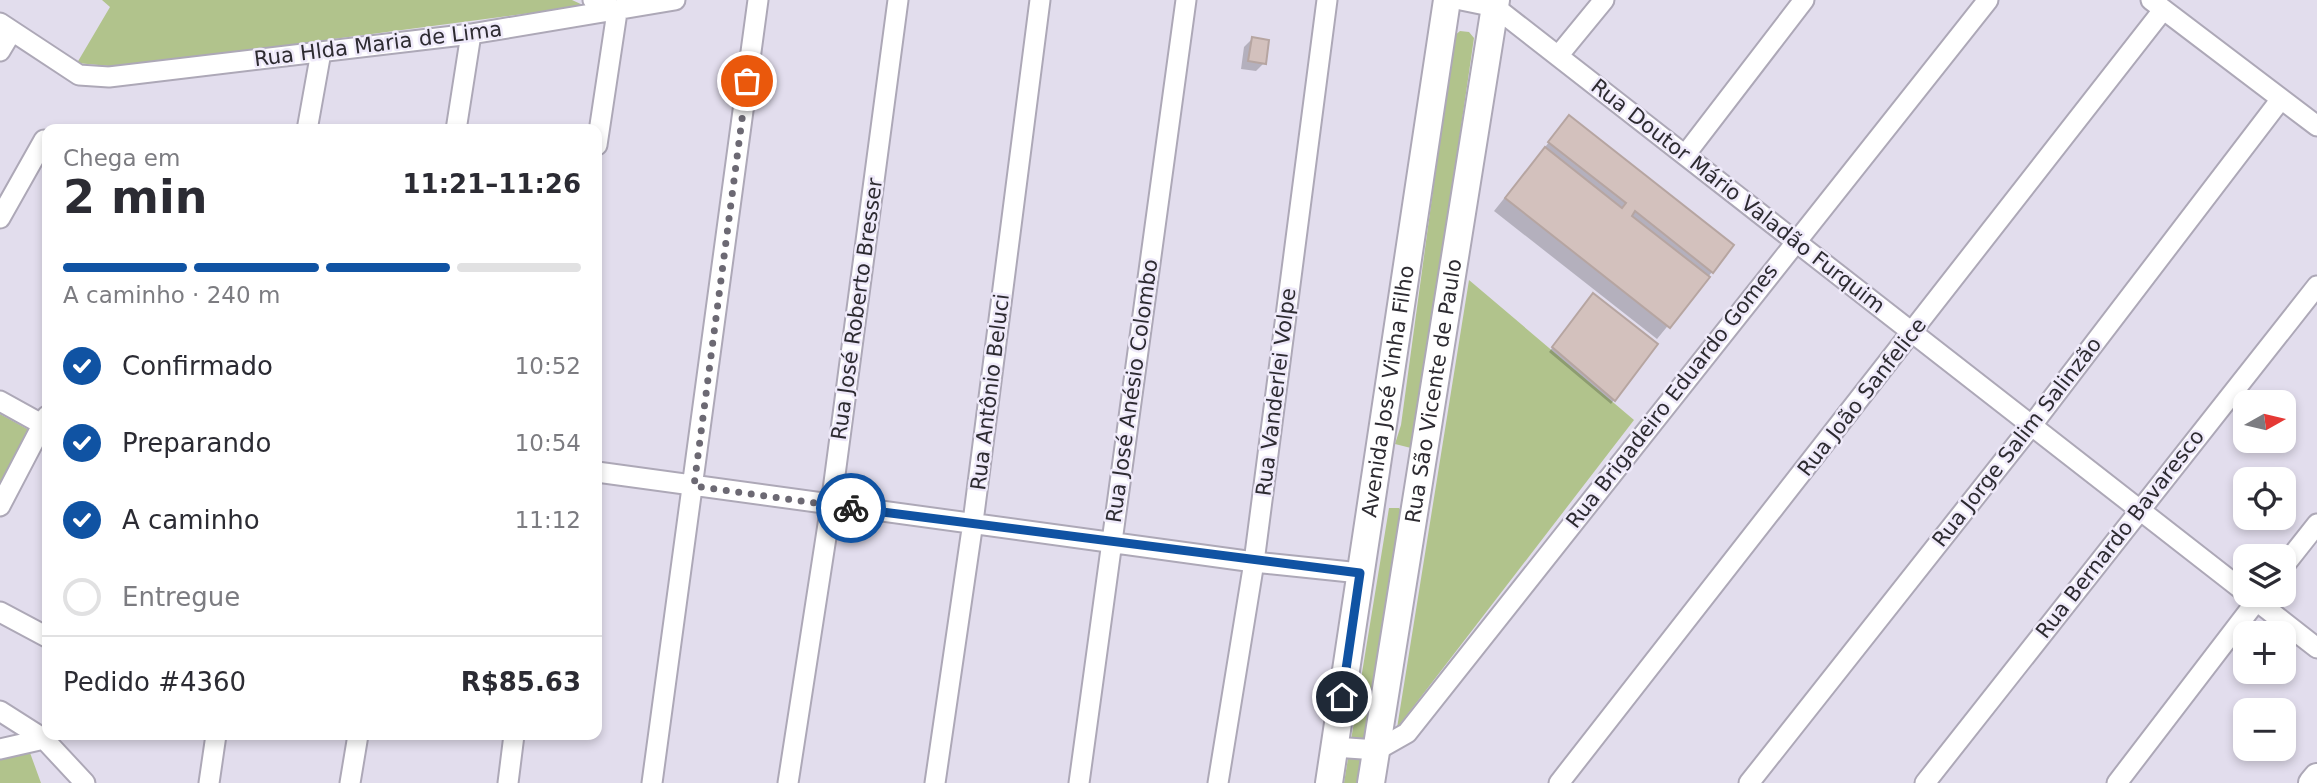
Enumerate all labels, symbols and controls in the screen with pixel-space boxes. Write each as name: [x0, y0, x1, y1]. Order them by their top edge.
street label: Rua Hlda Maria de Lima: [253, 17, 503, 71]
pin: [717, 51, 777, 111]
icon: bag: [728, 62, 766, 100]
street label: Rua Doutor Mário Valadão Furquim: [1587, 74, 1889, 318]
text: Chega em: [63, 145, 180, 171]
text: 11:21–11:26: [402, 169, 581, 199]
text: 2 min: [63, 170, 207, 224]
street label: Rua José Roberto Bresser: [827, 176, 887, 441]
street label: Rua São Vicente de Paulo: [1401, 257, 1467, 525]
street label: Rua José Anésio Colombo: [1102, 258, 1162, 524]
street label: Rua Brigadeiro Eduardo Gomes: [1561, 259, 1783, 533]
street label: Avenida José Vinha Filho: [1357, 264, 1419, 519]
text: A caminho · 240 m: [63, 282, 280, 308]
street label: Rua Vanderlei Volpe: [1251, 287, 1301, 497]
street label: Rua Antônio Beluci: [966, 292, 1014, 492]
street label: Rua João Sanfelice: [1793, 313, 1931, 481]
street label: Rua Jorge Salim Salinzão: [1928, 332, 2106, 552]
icon: check: [63, 347, 101, 385]
text: Confirmado: [122, 351, 273, 381]
text: 10:52: [515, 353, 581, 379]
north arrow: [2233, 390, 2296, 453]
map controls: [2233, 390, 2296, 761]
icon: check: [63, 424, 101, 462]
street label: Rua Bernardo Bavaresco: [2031, 425, 2209, 643]
text: Preparando: [122, 428, 271, 458]
text: 10:54: [515, 430, 581, 456]
button: locate: [2233, 467, 2296, 530]
courier: [816, 473, 886, 543]
icon: bike: [832, 489, 870, 527]
icon: check: [63, 501, 101, 539]
text: A caminho: [122, 505, 260, 535]
text: 11:12: [515, 507, 581, 533]
button: layers: [2233, 544, 2296, 607]
text: Entregue: [122, 582, 240, 612]
button: +: [2233, 621, 2296, 684]
text: Pedido #4360: [63, 667, 246, 697]
text: R$85.63: [461, 667, 581, 697]
pin: [1312, 667, 1372, 727]
icon: home: [1323, 678, 1361, 716]
button: −: [2233, 698, 2296, 761]

